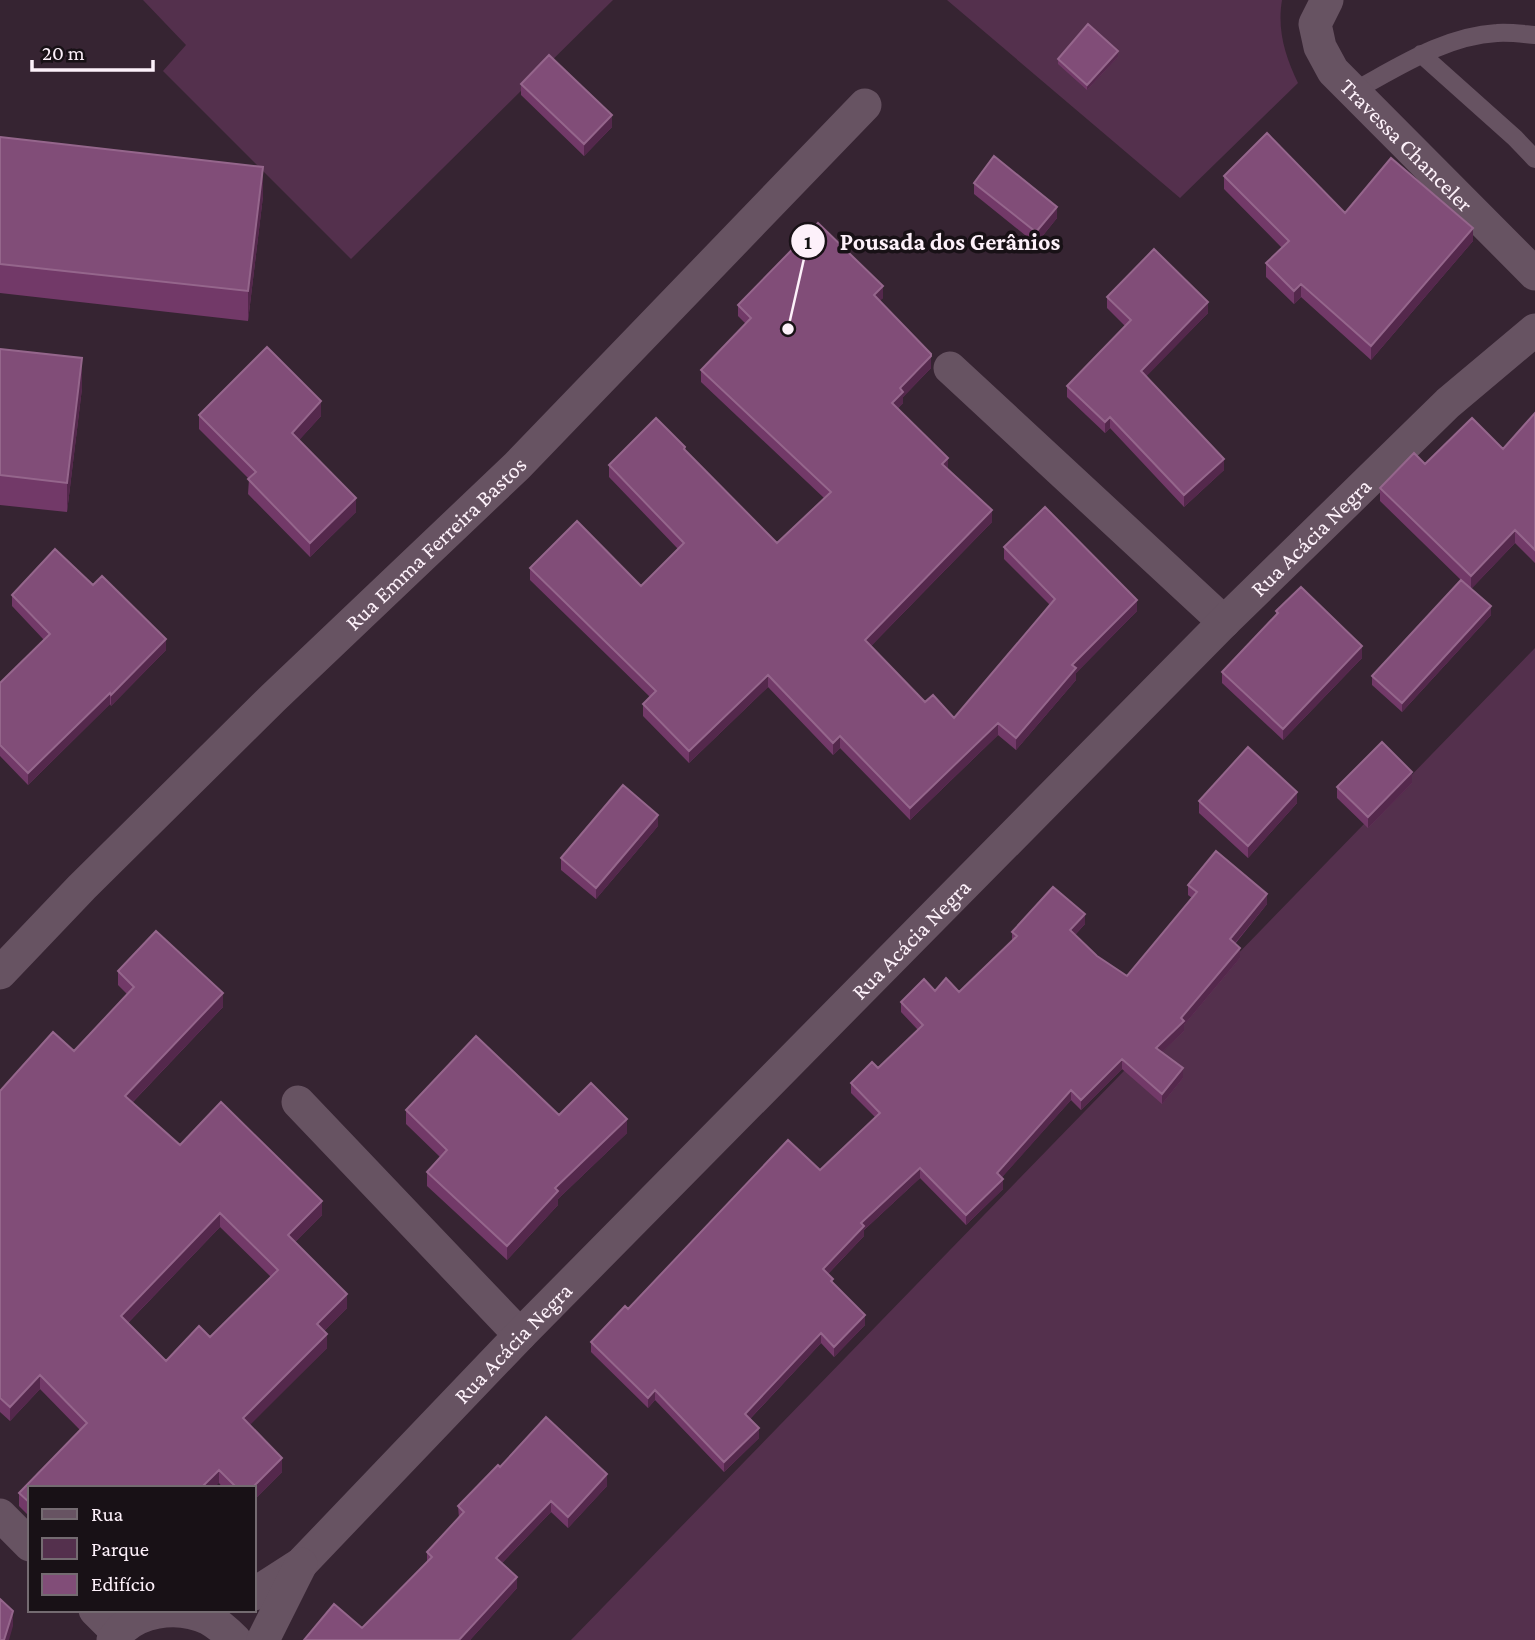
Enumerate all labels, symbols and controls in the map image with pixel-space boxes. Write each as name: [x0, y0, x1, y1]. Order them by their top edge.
scale bar: [32, 28, 152, 72]
text: 20 m: [42, 41, 85, 65]
street label: Travessa Chanceler: [1335, 73, 1478, 217]
callout: Pousada dos Gerânios: [790, 219, 1074, 264]
text: Pousada dos Gerânios: [840, 228, 1060, 255]
text: 1: [804, 230, 812, 254]
street label: Rua Emma Ferreira Bastos: [340, 451, 532, 635]
street label: Rua Acácia Negra: [1245, 472, 1377, 602]
street label: Rua Acácia Negra: [846, 873, 976, 1004]
street label: Rua Acácia Negra: [449, 1277, 578, 1409]
legend: [28, 1486, 256, 1612]
text: Rua: [91, 1502, 124, 1526]
text: Parque: [91, 1537, 149, 1561]
text: Edifício: [91, 1572, 155, 1596]

